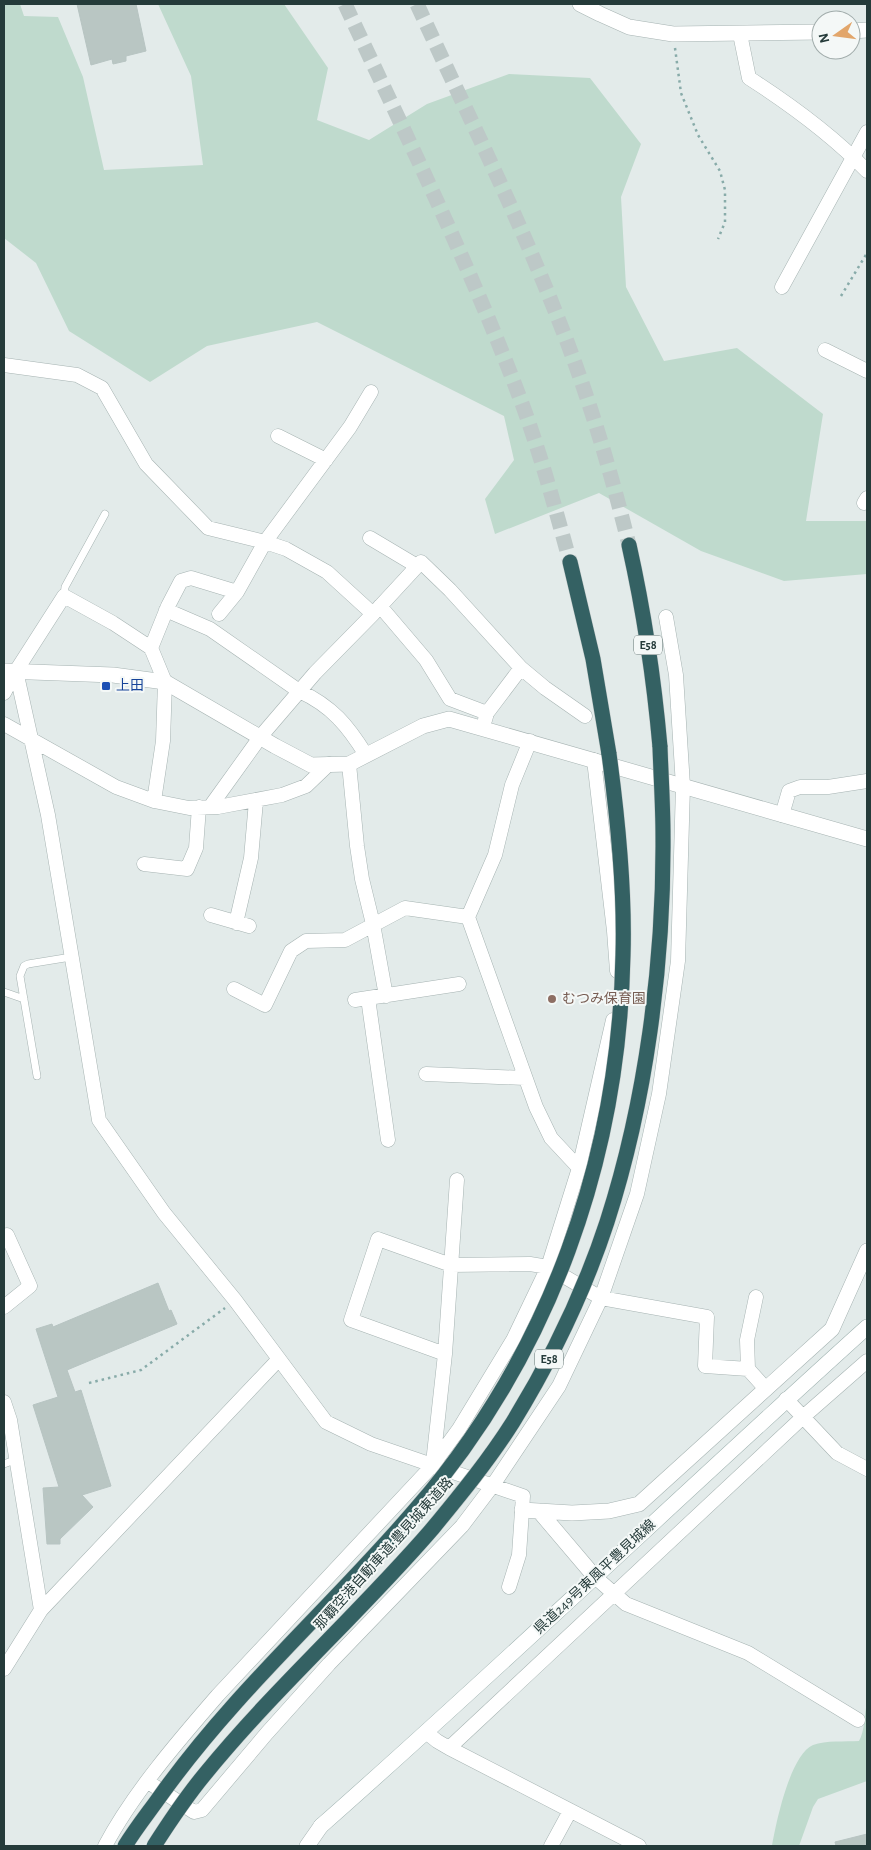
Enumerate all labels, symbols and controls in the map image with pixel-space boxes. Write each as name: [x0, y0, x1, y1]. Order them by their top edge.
north arrow: [811, 10, 861, 60]
text: N: [816, 31, 832, 44]
road number: E58: [634, 636, 662, 654]
place label: 上田: [116, 678, 144, 693]
marker: 上田: [100, 680, 112, 692]
place label: むつみ保育園: [562, 991, 646, 1006]
marker: むつみ保育園: [546, 993, 558, 1005]
road number: E58: [535, 1350, 563, 1368]
street label: 那覇空港自動車道;豊見城東道路: [311, 1475, 456, 1633]
street label: 県道249号東風平豊見城線: [531, 1517, 658, 1637]

